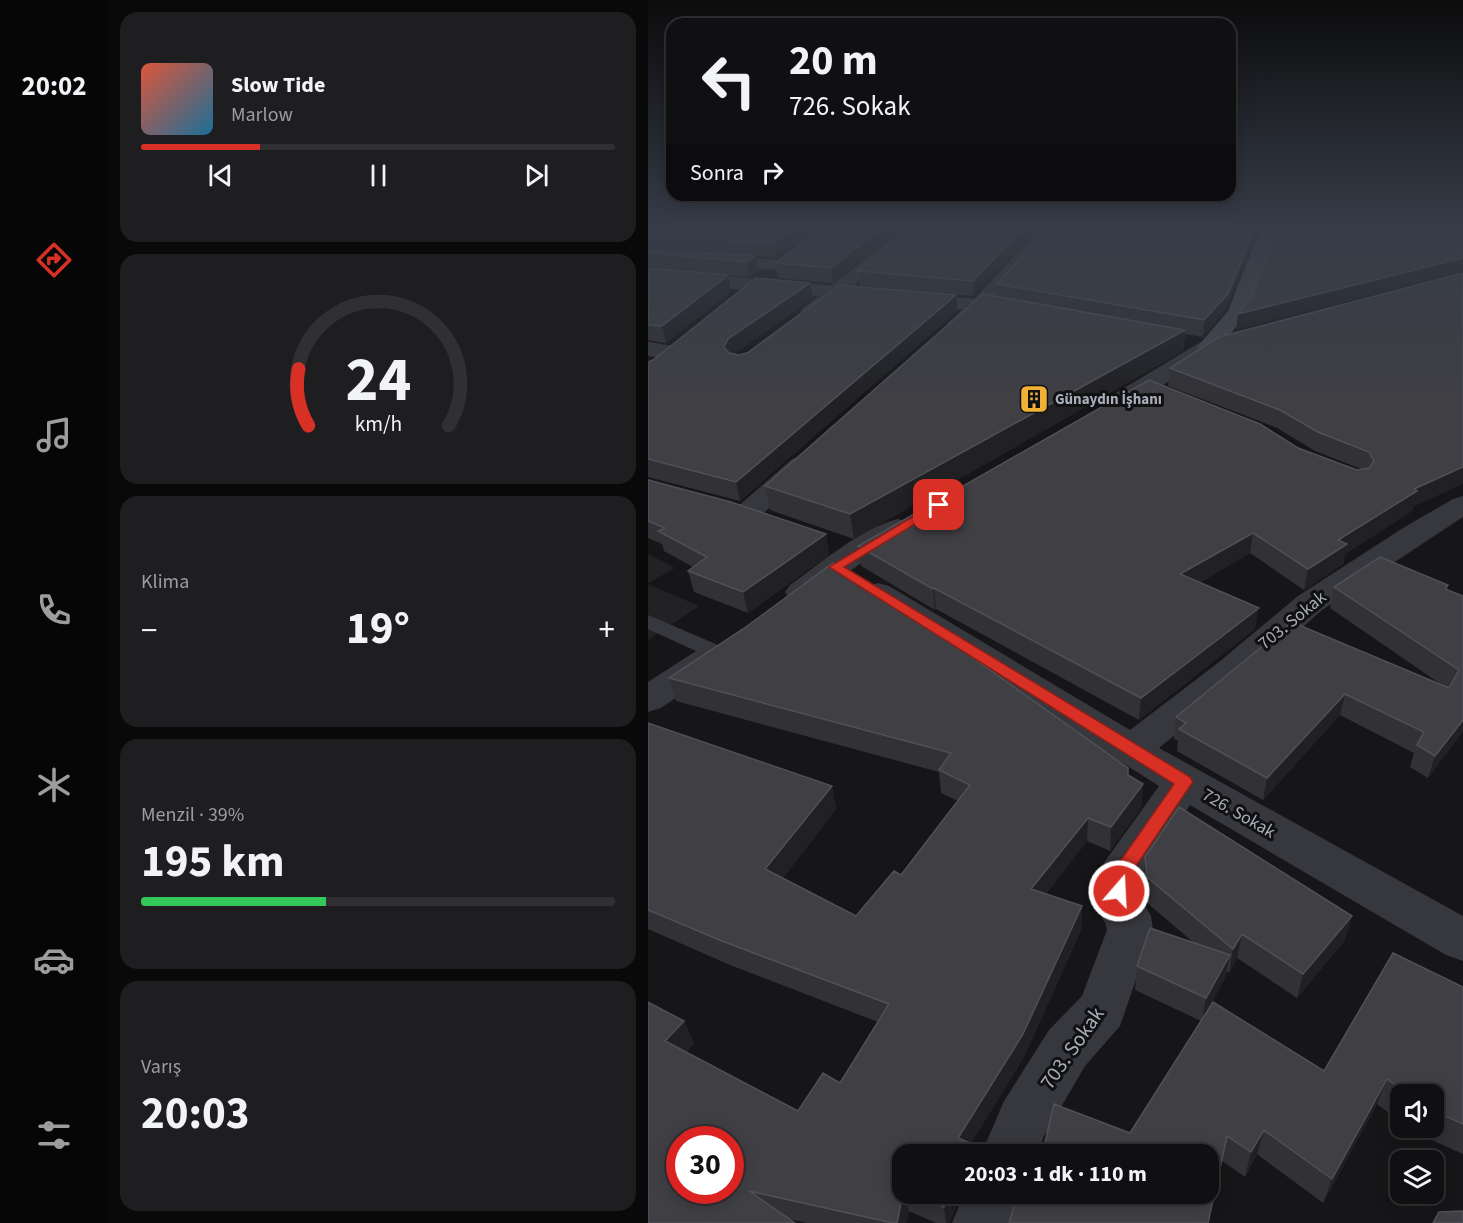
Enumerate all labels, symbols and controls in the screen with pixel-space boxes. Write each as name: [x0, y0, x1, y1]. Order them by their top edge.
text: 20 m: [789, 31, 878, 91]
icon: left: [690, 42, 768, 120]
text: 20:02: [21, 67, 87, 106]
text: Slow Tide: [231, 69, 325, 101]
text: 726. Sokak: [789, 87, 911, 126]
text: Marlow: [231, 101, 293, 129]
icon: right: [756, 156, 789, 189]
text: Sonra: [690, 157, 744, 189]
icon: previous: [204, 159, 237, 192]
icon: pause: [362, 159, 395, 192]
icon: next: [520, 159, 553, 192]
icon: directions: [33, 239, 75, 281]
text: 24: [345, 336, 411, 425]
building icon: Günaydın İşhanı: [1018, 383, 1050, 415]
place label: Günaydın İşhanı: [1055, 389, 1162, 410]
text: km/h: [354, 410, 402, 441]
icon: music: [33, 414, 75, 456]
pin: [913, 479, 964, 530]
icon: arrive: [922, 488, 955, 521]
text: Klima: [141, 568, 189, 596]
street label: 703. Sokak: [1253, 585, 1332, 656]
icon: phone: [33, 589, 75, 631]
text: 19°: [346, 597, 410, 661]
text: −: [141, 607, 157, 654]
text: +: [599, 607, 615, 654]
icon: climate: [33, 764, 75, 806]
street label: 726. Sokak: [1197, 782, 1280, 845]
text: Menzil · 39%: [141, 801, 244, 829]
text: 195 km: [141, 830, 285, 894]
position arrow: [1087, 859, 1151, 923]
icon: car: [33, 939, 75, 981]
street label: 703. Sokak: [1033, 1000, 1112, 1095]
text: Varış: [141, 1053, 181, 1081]
text: 20:03: [141, 1082, 250, 1146]
map controls: [1390, 1084, 1444, 1204]
button: sound: [1390, 1084, 1444, 1138]
icon: filters: [33, 1114, 75, 1156]
speed limit sign: 30: [666, 1126, 744, 1204]
button: layers: [1390, 1150, 1444, 1204]
text: 20:03 · 1 dk · 110 m: [964, 1158, 1147, 1190]

